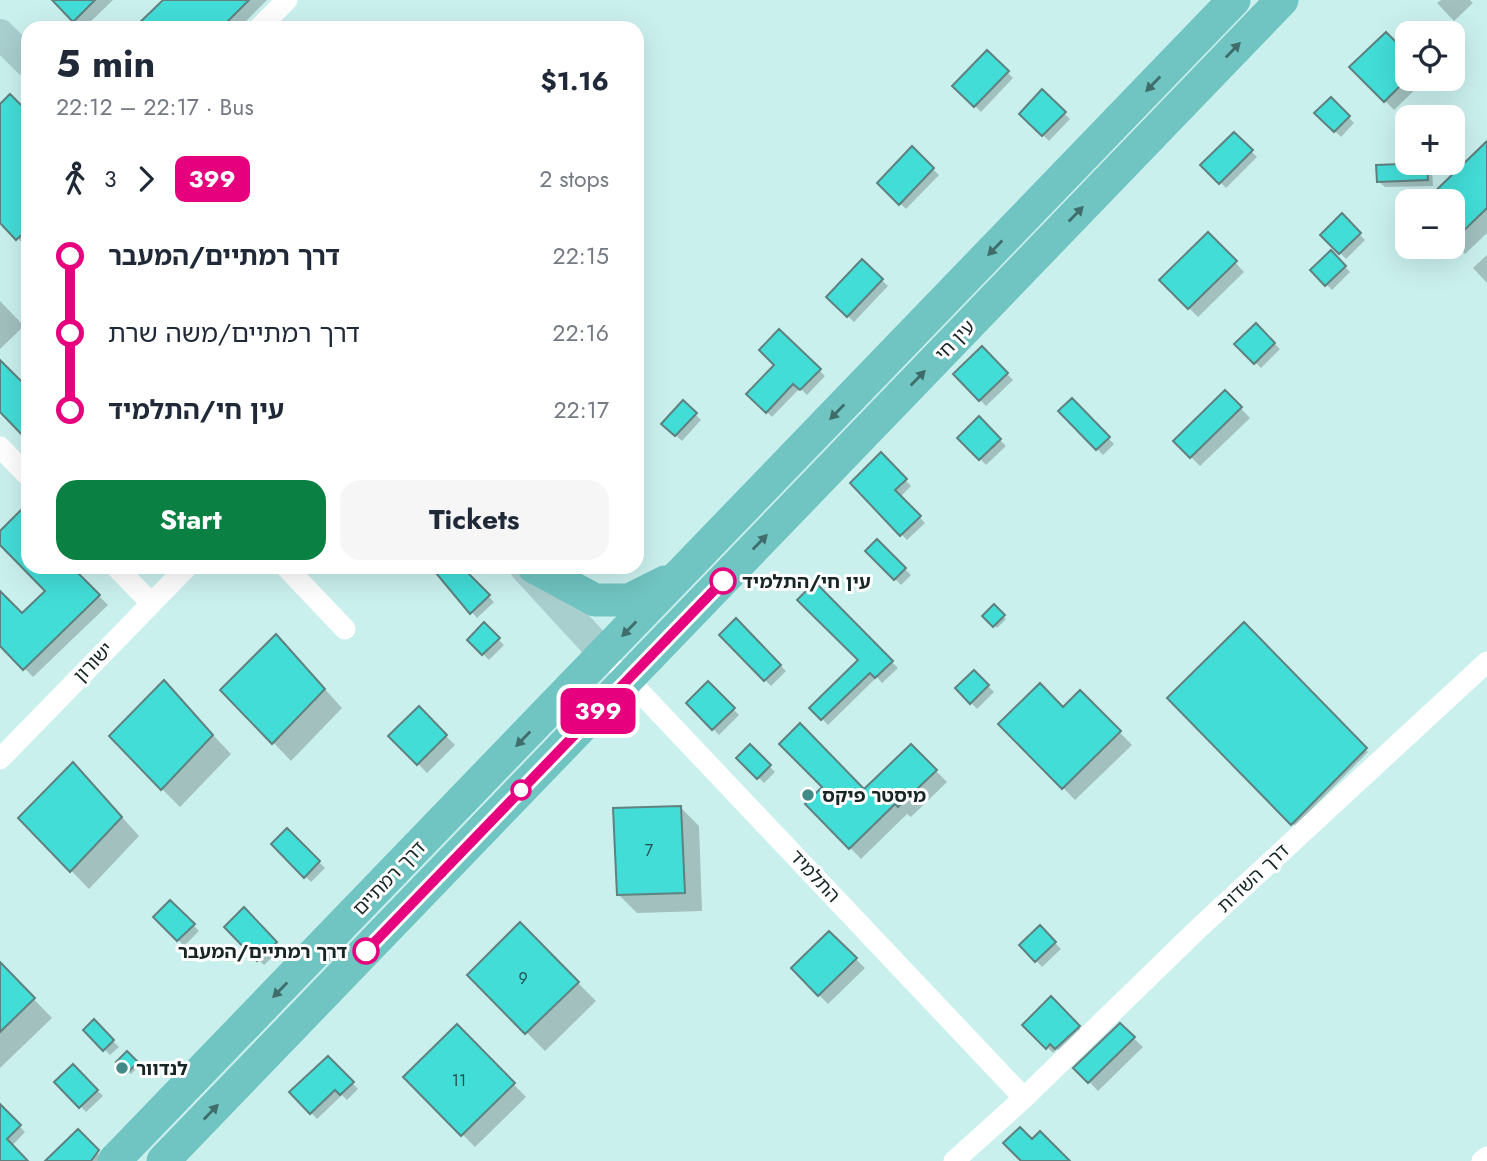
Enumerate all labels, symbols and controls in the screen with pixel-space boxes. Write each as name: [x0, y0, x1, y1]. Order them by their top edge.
map controls: [1395, 21, 1465, 259]
button: locate: [1395, 21, 1465, 91]
text: 5 min: [56, 36, 155, 91]
one-way arrow: [1225, 42, 1241, 59]
text: $1.16: [541, 62, 609, 100]
one-way arrow: [1144, 76, 1161, 93]
text: 22:12 – 22:17 · Bus: [56, 90, 254, 124]
button: +: [1395, 105, 1465, 175]
icon: walk: [56, 160, 94, 198]
icon: forward: [127, 160, 165, 198]
text: 399: [189, 161, 236, 196]
text: 3: [104, 162, 117, 196]
text: 2 stops: [539, 162, 609, 196]
button: −: [1395, 189, 1465, 259]
one-way arrow: [1067, 206, 1083, 223]
text: דרך רמתיים/המעבר: [108, 237, 340, 275]
text: 22:15: [553, 239, 609, 273]
one-way arrow: [986, 240, 1003, 257]
text: דרך רמתיים/משה שרת: [108, 314, 360, 352]
street label: עין חי: [929, 314, 981, 366]
text: 22:16: [552, 316, 609, 350]
one-way arrow: [910, 370, 926, 387]
text: עין חי/התלמיד: [108, 391, 284, 429]
text: 22:17: [554, 393, 609, 427]
one-way arrow: [829, 404, 846, 421]
button: Start: [56, 480, 326, 560]
button: Tickets: [340, 480, 609, 560]
one-way arrow: [752, 534, 768, 551]
marker: עין חי/התלמיד: [710, 568, 736, 594]
place label: עין חי/התלמיד: [742, 568, 871, 595]
one-way arrow: [621, 620, 637, 637]
street label: ישורון: [67, 636, 119, 688]
line badge: 399: [558, 688, 638, 734]
text: 399: [574, 693, 622, 728]
one-way arrow: [515, 730, 531, 747]
unlabelled marker: [511, 780, 531, 800]
place label: מיסטר פיקס: [822, 782, 926, 809]
marker: מיסטר פיקס: [800, 787, 816, 803]
street label: דרך רמתיים: [347, 835, 431, 921]
street label: דרך השדות: [1211, 837, 1295, 919]
house number: 7: [645, 839, 654, 862]
street label: התלמיד: [784, 844, 846, 908]
place label: דרך רמתיים/המעבר: [178, 938, 347, 965]
marker: דרך רמתיים/המעבר: [353, 938, 379, 964]
house number: 9: [518, 967, 528, 990]
one-way arrow: [271, 982, 288, 999]
place label: לנדוור: [136, 1055, 188, 1082]
marker: לנדוור: [114, 1060, 130, 1076]
house number: 11: [452, 1069, 466, 1092]
one-way arrow: [202, 1104, 218, 1121]

